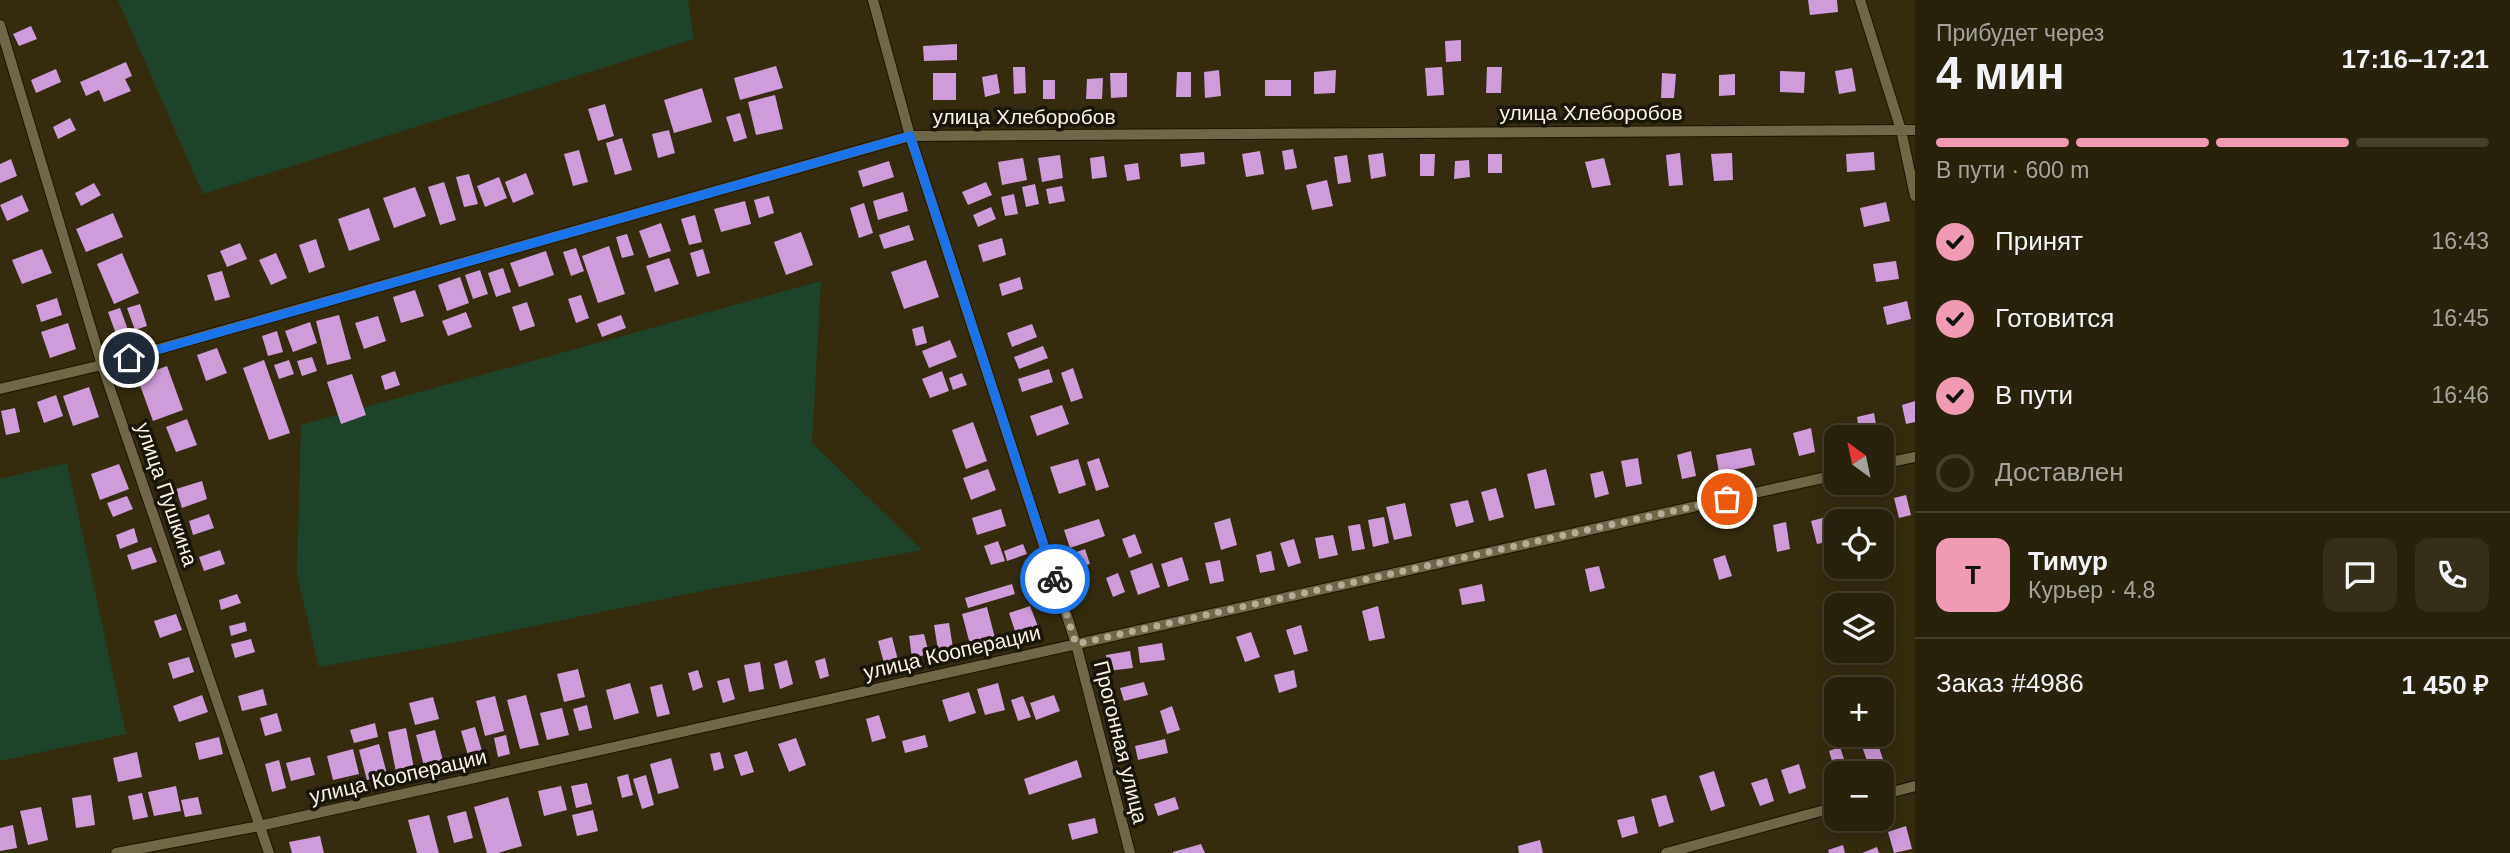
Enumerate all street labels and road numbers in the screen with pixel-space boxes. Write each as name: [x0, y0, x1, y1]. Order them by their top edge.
street label: улица Хлеборобов: [1499, 101, 1683, 124]
street label: улица Хлеборобов: [932, 105, 1116, 128]
street label: улица Пушкина: [132, 419, 202, 569]
street label: улица Кооперации: [861, 620, 1043, 684]
street label: Прогонная улица: [1090, 658, 1152, 826]
street label: улица Кооперации: [307, 744, 489, 808]

